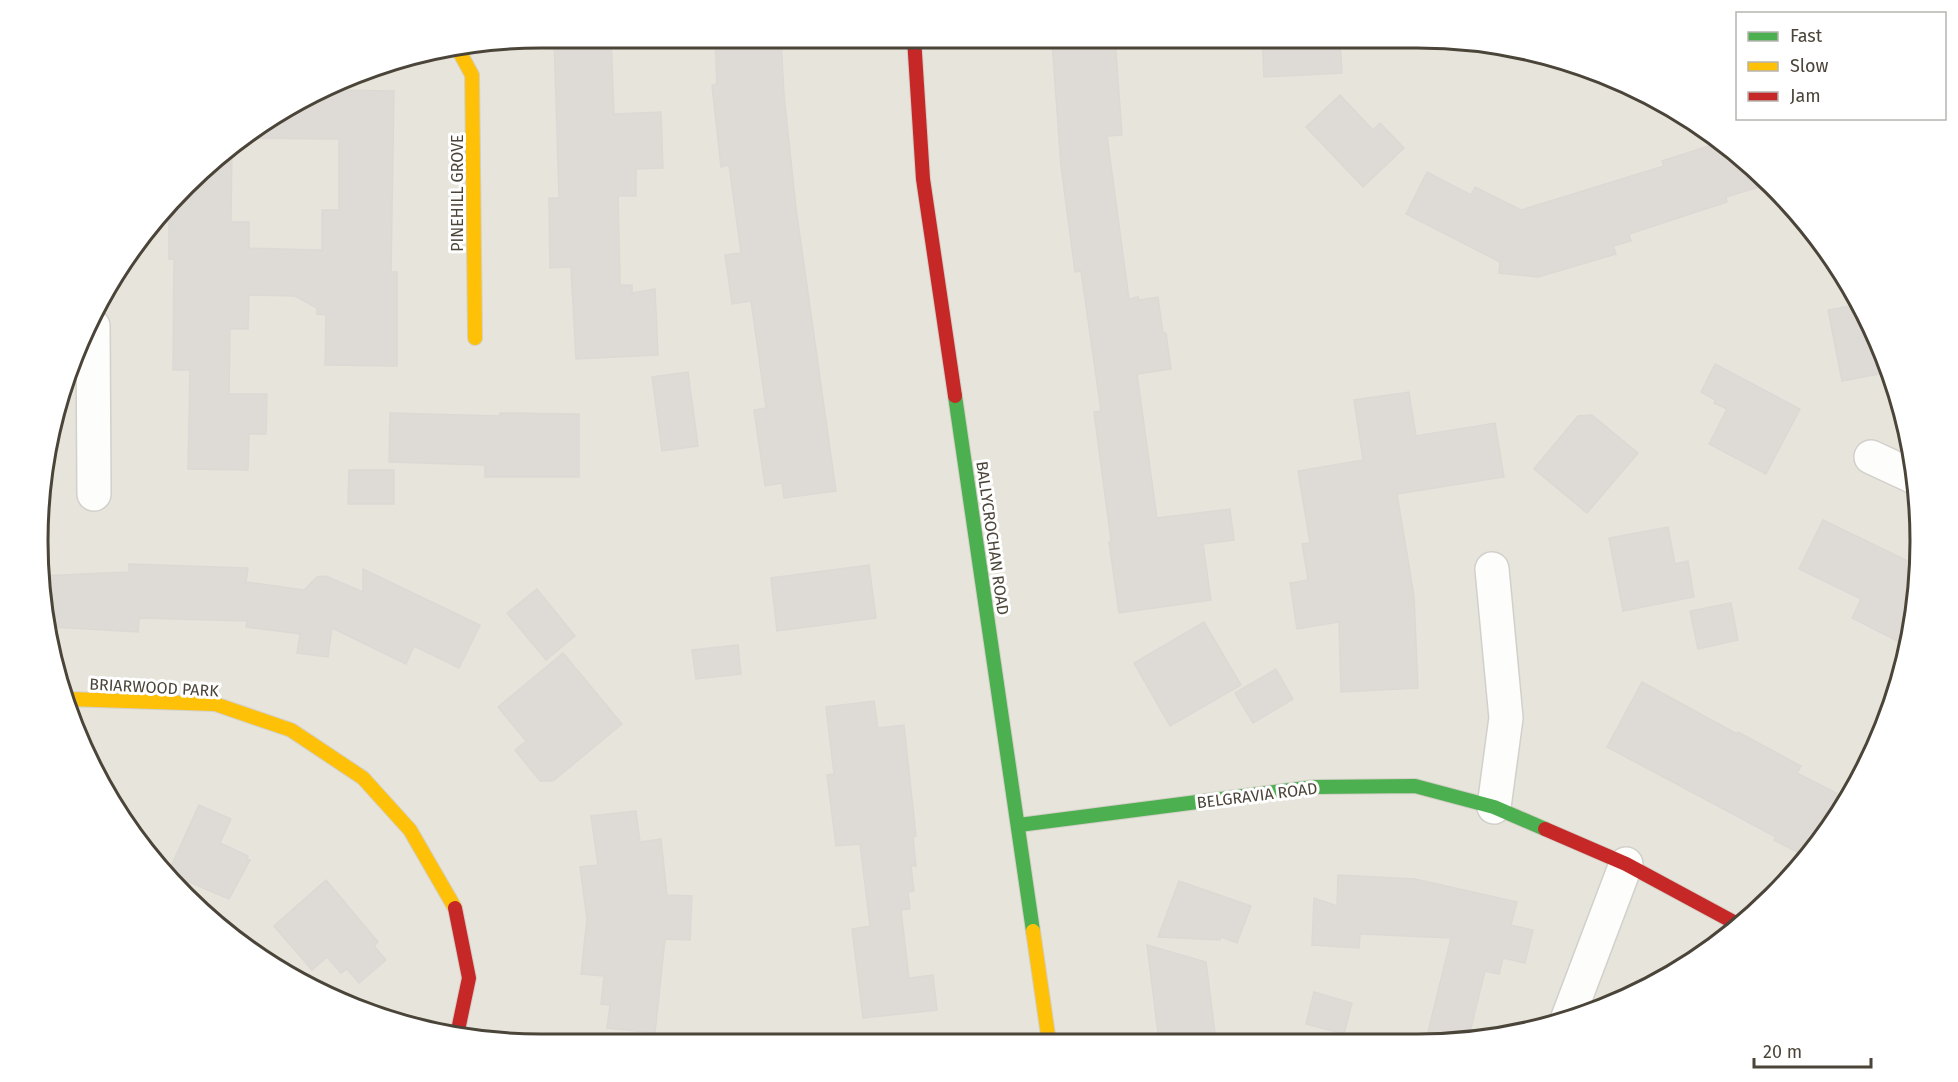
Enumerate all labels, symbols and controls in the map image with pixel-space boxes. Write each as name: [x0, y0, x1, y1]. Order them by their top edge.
legend: [1736, 12, 1946, 120]
text: Fast: [1790, 25, 1823, 47]
text: Slow: [1790, 55, 1829, 77]
text: Jam: [1790, 85, 1821, 107]
street label: PINEHILL GROVE: [448, 134, 467, 252]
street label: BALLYCROCHAN ROAD: [972, 460, 1013, 616]
street label: BRIARWOOD PARK: [89, 675, 220, 700]
street label: BELGRAVIA ROAD: [1196, 779, 1318, 812]
scale bar: [1754, 1031, 1871, 1069]
text: 20 m: [1763, 1041, 1802, 1063]

